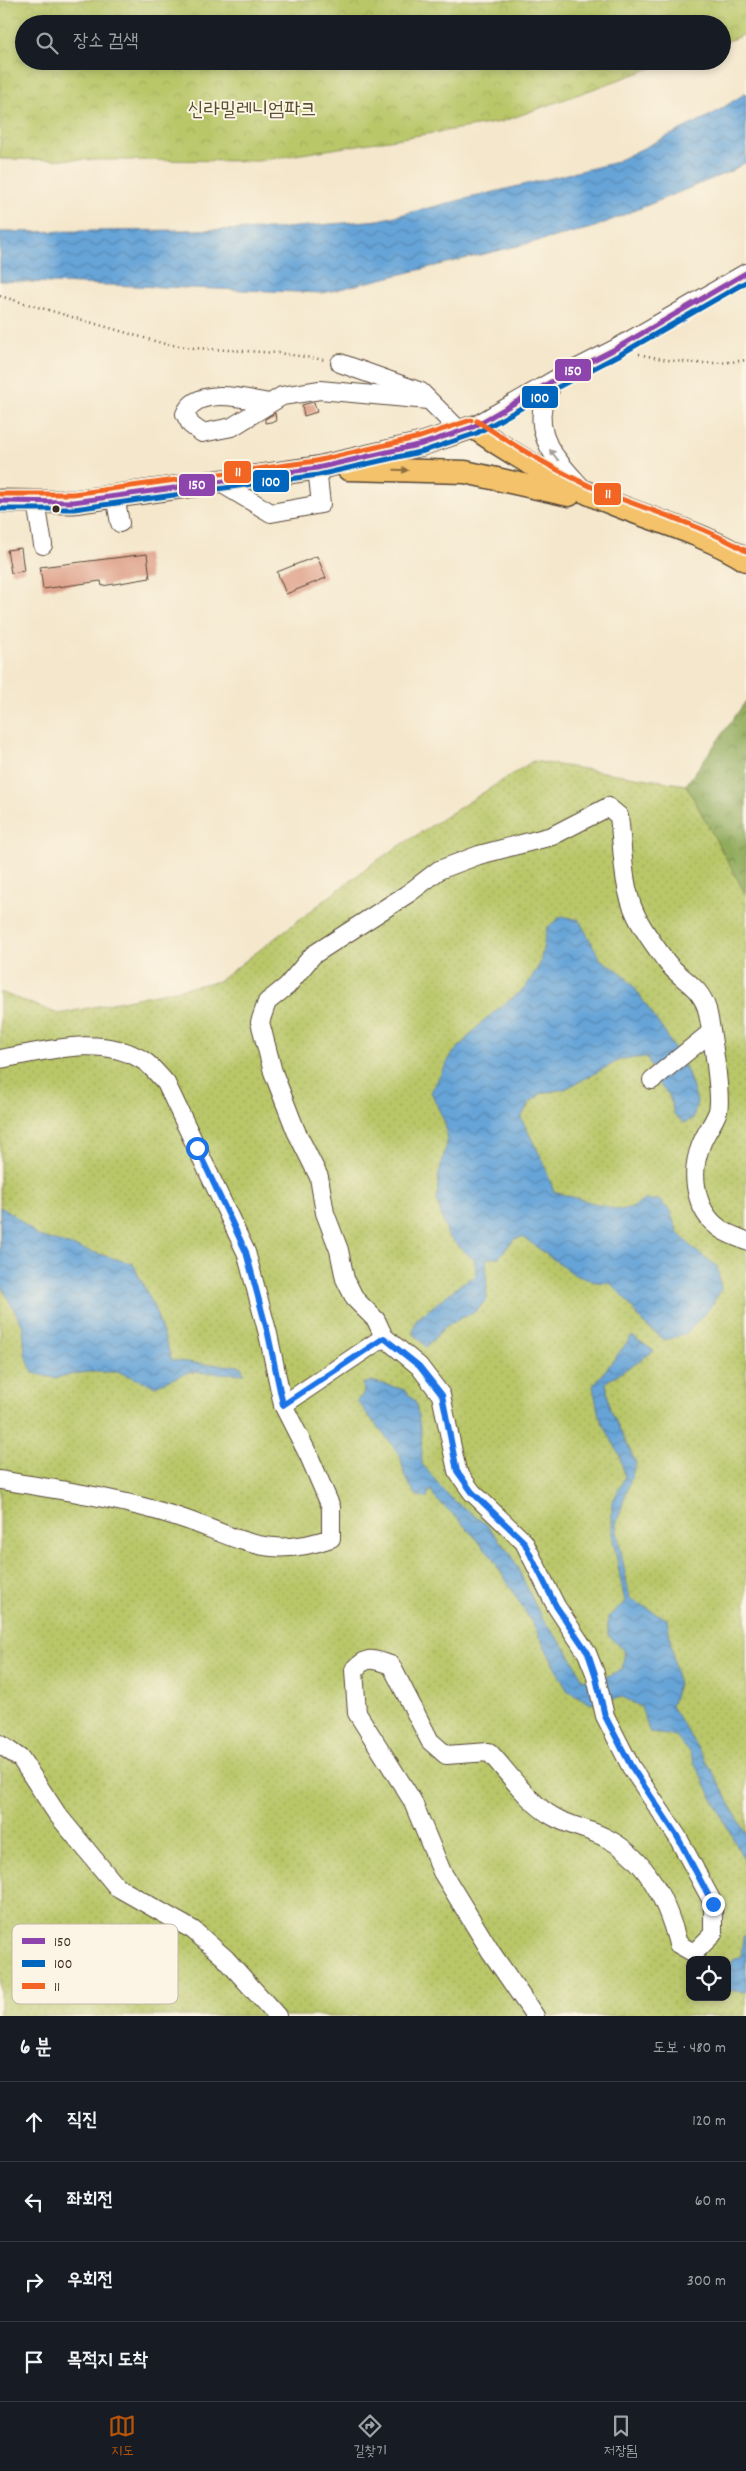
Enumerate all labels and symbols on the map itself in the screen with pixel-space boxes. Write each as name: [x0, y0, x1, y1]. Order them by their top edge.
park label: 신라밀레니엄파크: [188, 97, 316, 125]
line badge: 150: [554, 358, 592, 382]
text: 150: [564, 362, 582, 382]
line badge: 100: [521, 385, 559, 409]
text: 100: [531, 389, 549, 409]
one-way arrow: [548, 449, 559, 462]
line badge: 11: [223, 460, 252, 484]
text: 11: [235, 463, 241, 483]
one-way arrow: [393, 467, 409, 475]
line badge: 100: [252, 469, 290, 493]
line badge: 150: [178, 473, 216, 497]
text: 100: [262, 473, 280, 493]
text: 150: [188, 476, 206, 496]
line badge: 11: [593, 482, 622, 506]
text: 11: [605, 485, 611, 505]
unlabelled marker: [51, 504, 61, 514]
route start: [186, 1137, 209, 1160]
route end: [702, 1893, 725, 1916]
legend: [12, 1924, 178, 2004]
text: 150: [54, 1933, 71, 1953]
text: 100: [54, 1955, 72, 1975]
text: 11: [54, 1978, 60, 1998]

